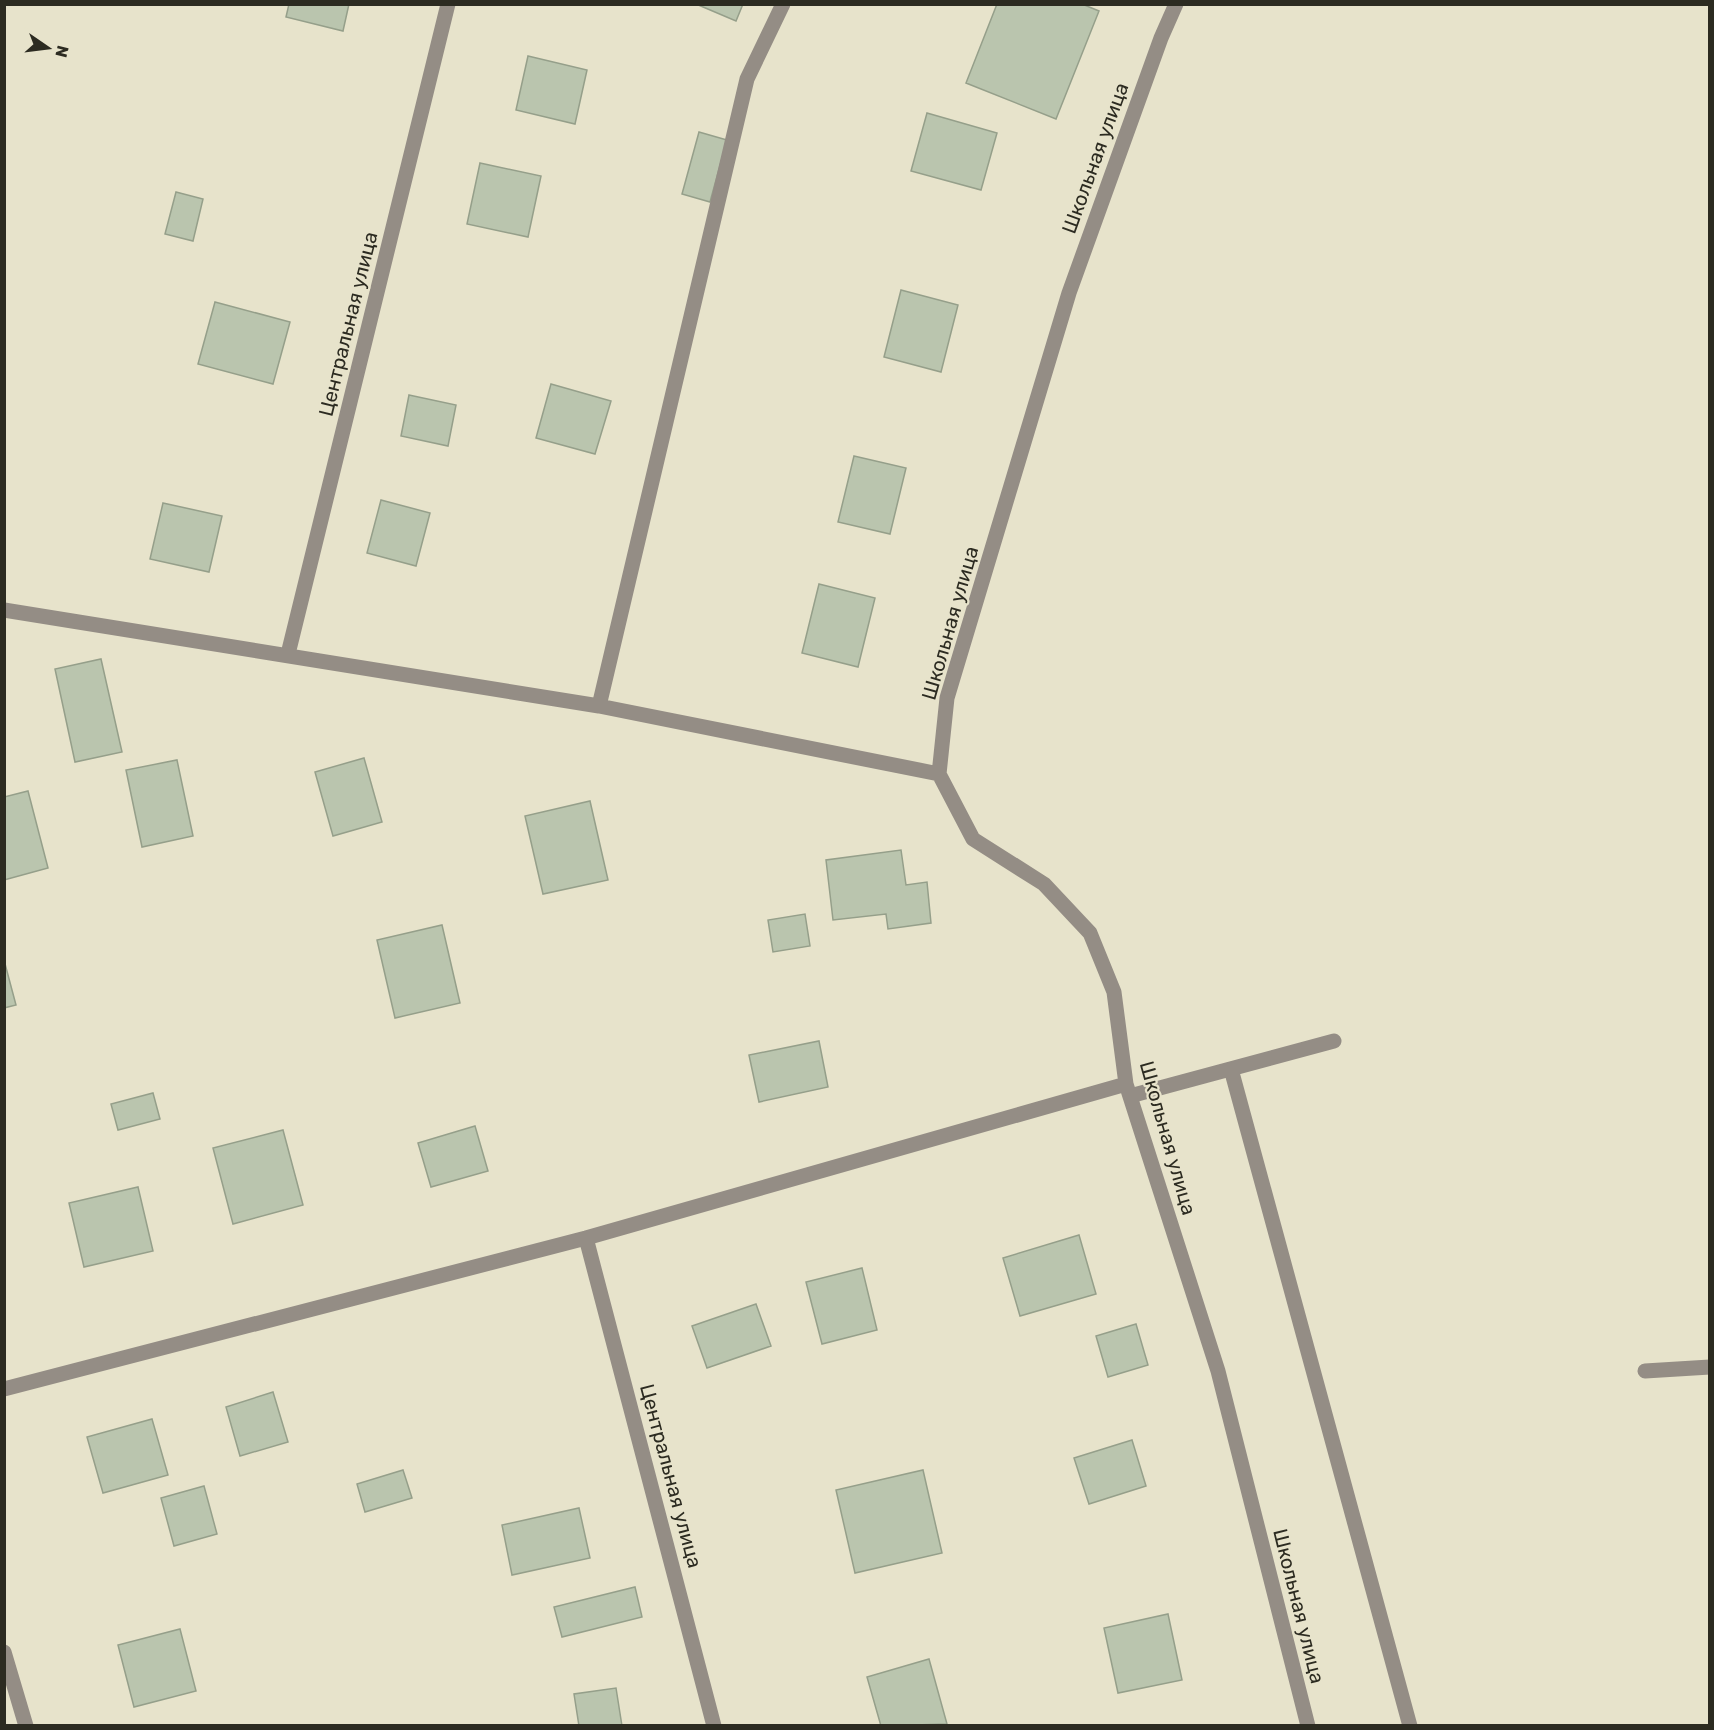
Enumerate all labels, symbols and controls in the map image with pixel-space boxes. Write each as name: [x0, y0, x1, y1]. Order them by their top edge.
north arrow: [18, 18, 78, 78]
text: N: [51, 44, 73, 59]
street label: Школьная улица: [1057, 79, 1133, 237]
street label: Центральная улица: [313, 229, 383, 419]
street label: Школьная улица: [917, 543, 983, 703]
street label: Школьная улица: [1135, 1058, 1201, 1218]
street label: Центральная улица: [635, 1381, 707, 1571]
street label: Школьная улица: [1268, 1526, 1330, 1686]

